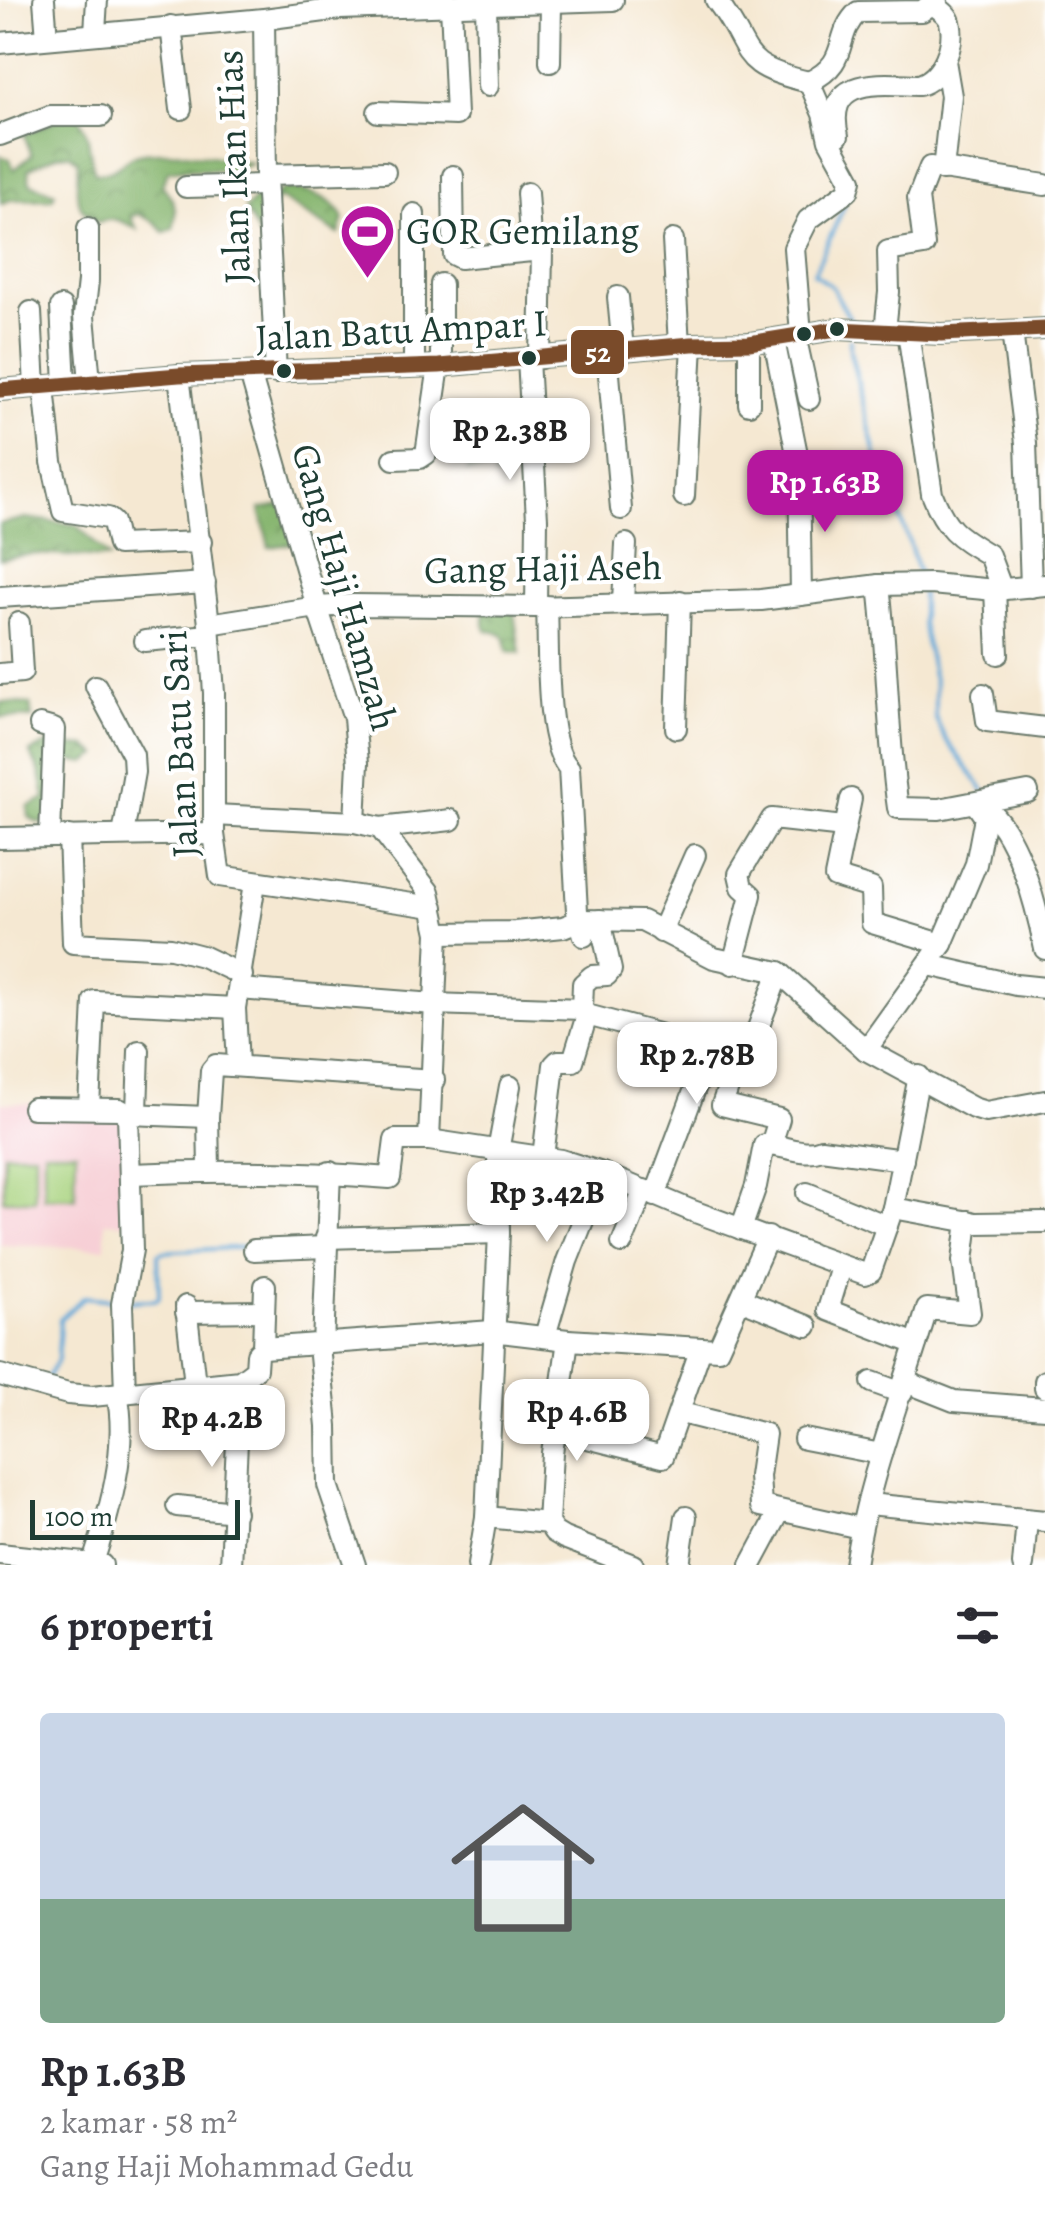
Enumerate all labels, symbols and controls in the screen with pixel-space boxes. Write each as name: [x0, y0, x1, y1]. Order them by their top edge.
street label: Jalan Ikan Hias: [203, 49, 263, 285]
sports icon: GOR Gemilang: [337, 201, 397, 280]
place label: GOR Gemilang: [406, 205, 639, 257]
street label: Jalan Batu Ampar I: [254, 296, 548, 364]
unlabelled marker: [827, 319, 847, 339]
unlabelled marker: [794, 324, 814, 344]
line badge: 52: [569, 328, 626, 376]
text: 52: [585, 334, 611, 372]
unlabelled marker: [519, 348, 539, 368]
unlabelled marker: [274, 361, 294, 381]
pin: Rp 2.38B: [407, 398, 613, 483]
text: Rp 2.38B: [452, 408, 568, 452]
street label: Gang Haji Hamzah: [279, 438, 411, 736]
pin: Rp 1.63B: [722, 450, 928, 535]
text: Rp 1.63B: [769, 460, 881, 504]
street label: Gang Haji Aseh: [423, 540, 663, 596]
street label: Jalan Batu Sari: [147, 629, 211, 859]
pin: Rp 2.78B: [594, 1022, 800, 1107]
text: Rp 2.78B: [639, 1032, 755, 1076]
pin: Rp 3.42B: [444, 1160, 650, 1245]
text: Rp 3.42B: [489, 1170, 605, 1214]
pin: Rp 4.6B: [485, 1379, 669, 1464]
pin: Rp 4.2B: [120, 1385, 304, 1470]
text: Rp 4.6B: [526, 1389, 628, 1433]
text: Rp 4.2B: [161, 1395, 263, 1439]
scale bar: [30, 1495, 240, 1540]
text: 100 m: [45, 1498, 113, 1536]
text: 6 properti: [40, 1597, 213, 1654]
icon: filters: [950, 1598, 1005, 1653]
icon: home: [433, 1778, 613, 1958]
text: Rp 1.63B: [40, 2043, 187, 2100]
text: 2 kamar · 58 m²: [40, 2100, 237, 2144]
text: Gang Haji Mohammad Gedu: [40, 2144, 413, 2188]

